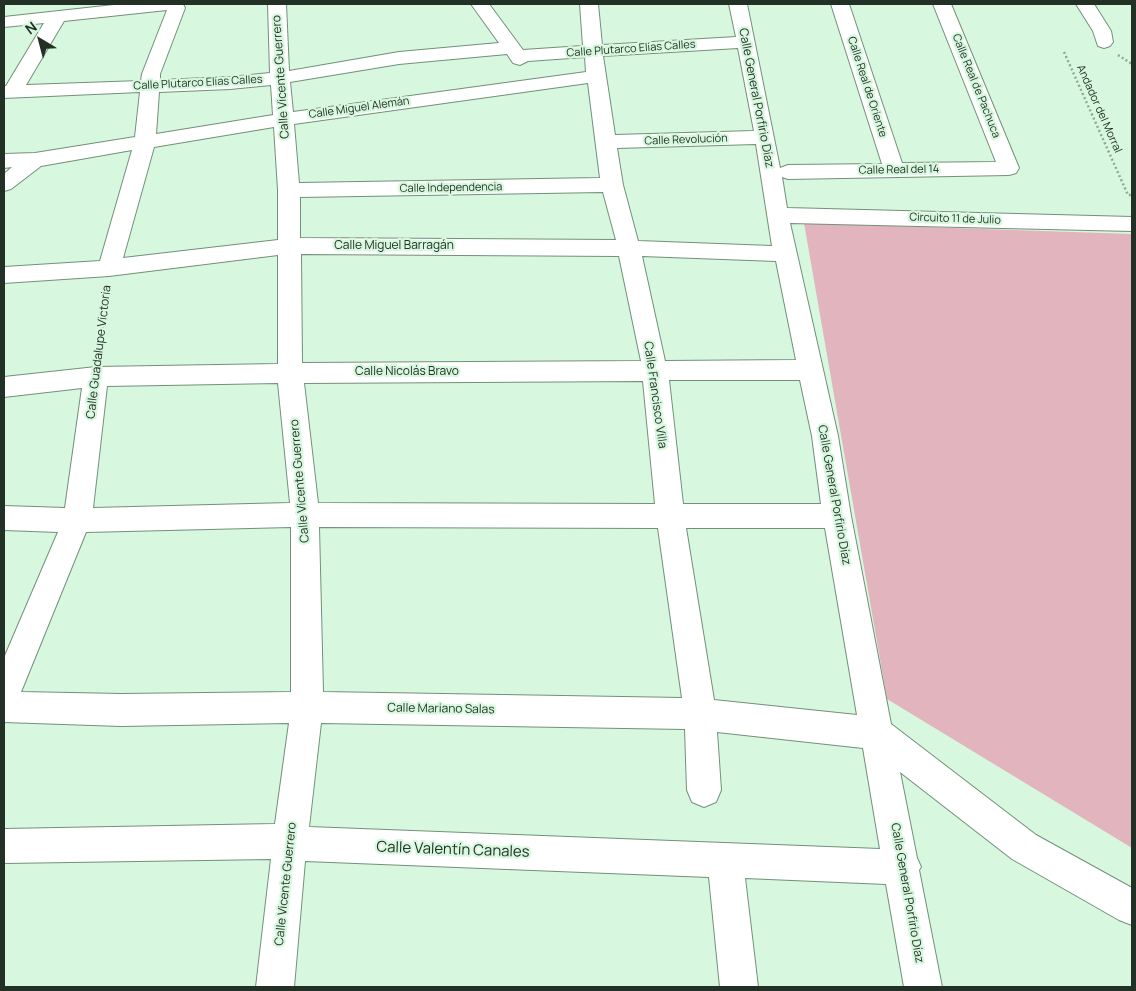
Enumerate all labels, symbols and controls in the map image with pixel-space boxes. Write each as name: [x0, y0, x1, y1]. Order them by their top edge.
north arrow: [15, 15, 65, 65]
street label: Calle Vicente Guerrero: [269, 15, 293, 139]
text: N: [21, 17, 40, 38]
street label: Calle General Porfirio Díaz: [735, 27, 777, 169]
street label: Calle Real de Pachuca: [949, 32, 1003, 140]
street label: Calle Real de Oriente: [845, 35, 889, 139]
street label: Calle Plutarco Elías Calles: [566, 38, 696, 60]
street label: Andador del Morral: [1074, 63, 1124, 155]
street label: Calle Plutarco Elías Calles: [133, 73, 263, 93]
street label: Calle Miguel Alemán: [308, 94, 410, 122]
street label: Calle Revolución: [644, 132, 728, 148]
street label: Calle Real del 14: [859, 163, 939, 177]
street label: Calle Independencia: [400, 181, 502, 195]
street label: Circuito 11 de Julio: [909, 211, 1001, 227]
street label: Calle Miguel Barragán: [334, 239, 454, 253]
street label: Calle Guadalupe Victoria: [84, 284, 114, 420]
street label: Calle Francisco Villa: [640, 341, 670, 449]
street label: Calle Nicolás Bravo: [355, 365, 459, 379]
street label: Calle Vicente Guerrero: [287, 419, 313, 543]
street label: Calle General Porfirio Díaz: [815, 424, 853, 566]
street label: Calle Mariano Salas: [387, 701, 495, 717]
street label: Calle Vicente Guerrero: [272, 822, 300, 946]
street label: Calle General Porfirio Díaz: [888, 822, 926, 964]
street label: Calle Valentín Canales: [376, 838, 530, 862]

